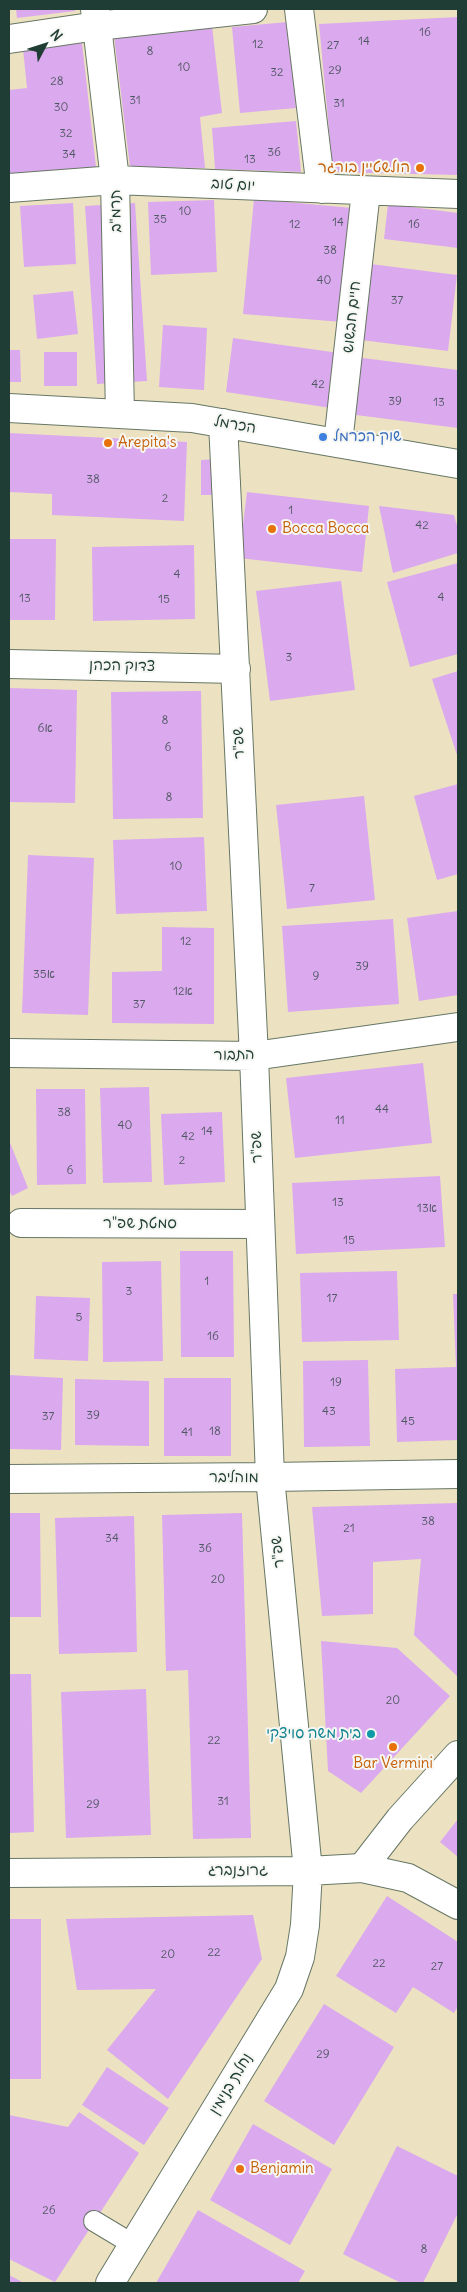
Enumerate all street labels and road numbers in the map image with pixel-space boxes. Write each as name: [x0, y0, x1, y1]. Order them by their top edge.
street label: יום טוב: [211, 175, 255, 195]
street label: תרמ"ב: [107, 189, 125, 233]
street label: חיים חבשוש: [339, 280, 365, 354]
street label: הכרמל: [212, 412, 258, 438]
street label: צדוק הכהן: [89, 656, 155, 676]
street label: שפ"ר: [229, 727, 249, 759]
street label: התבור: [213, 1046, 255, 1064]
street label: שפ"ר: [247, 1131, 267, 1163]
street label: סמטת שפ"ר: [103, 1215, 177, 1233]
street label: מוהליבר: [209, 1469, 259, 1487]
street label: שפ"ר: [267, 1535, 289, 1569]
street label: גרוזנברג: [208, 1862, 268, 1880]
street label: נחלת בנימין: [206, 2050, 256, 2118]

